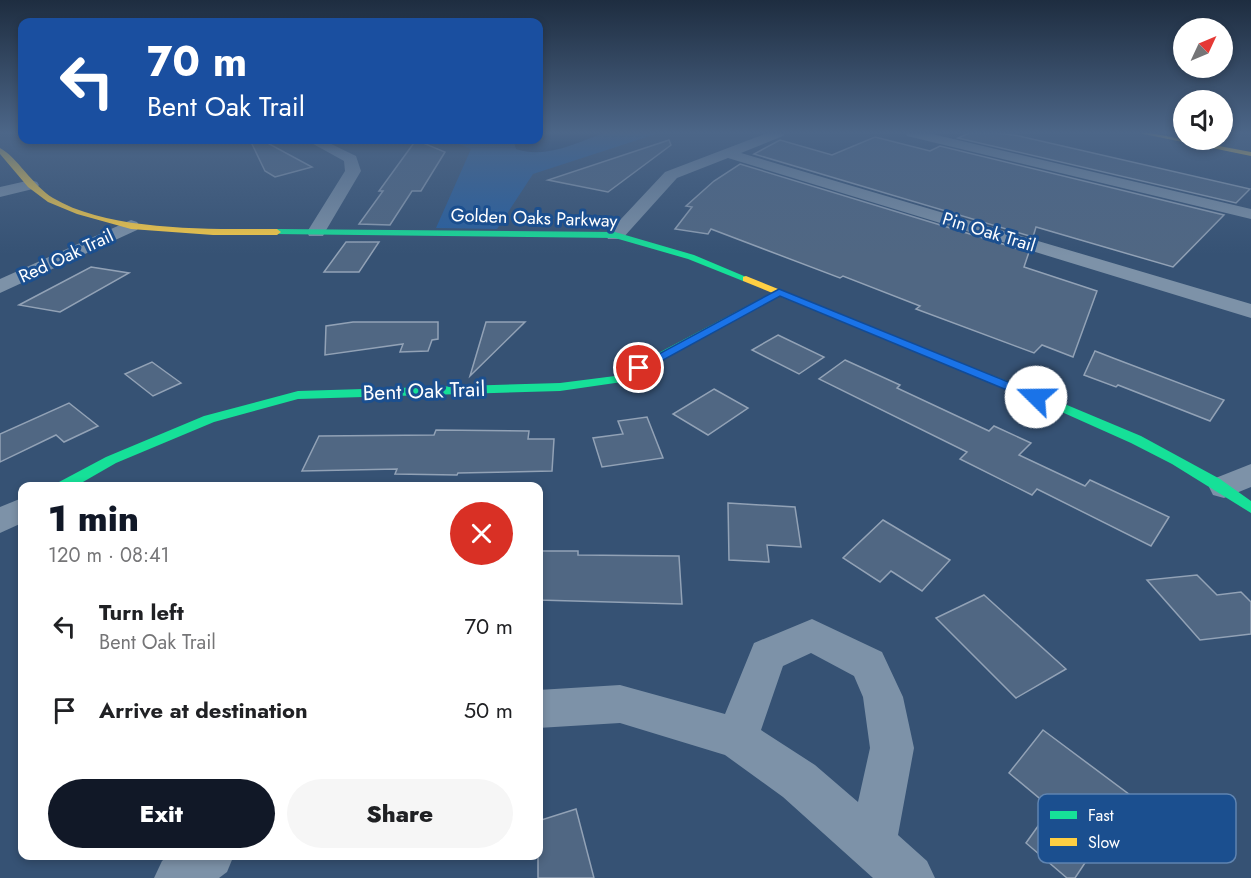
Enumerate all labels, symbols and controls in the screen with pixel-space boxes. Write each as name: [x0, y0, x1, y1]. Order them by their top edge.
north arrow: [1173, 18, 1233, 78]
map controls: [1173, 18, 1233, 150]
text: 70 m: [147, 31, 247, 92]
icon: left: [48, 42, 126, 120]
text: Bent Oak Trail: [147, 87, 305, 126]
button: sound: [1173, 90, 1233, 150]
street label: Golden Oaks Parkway: [450, 202, 618, 234]
street label: Pin Oak Trail: [939, 206, 1039, 258]
street label: Red Oak Trail: [14, 223, 118, 289]
pin: [613, 342, 664, 393]
icon: arrive: [622, 351, 655, 384]
position arrow: [1004, 365, 1068, 429]
street label: Bent Oak Trail: [362, 374, 486, 408]
text: 1 min: [48, 492, 139, 544]
button: close: [450, 502, 513, 565]
text: 120 m · 08:41: [48, 541, 170, 570]
text: Turn left: [99, 596, 184, 628]
icon: left: [48, 610, 81, 643]
text: 70 m: [464, 610, 513, 642]
text: Bent Oak Trail: [99, 628, 216, 657]
icon: arrive: [48, 694, 81, 727]
text: Arrive at destination: [99, 694, 308, 726]
text: 50 m: [464, 694, 513, 726]
button: Exit: [48, 779, 275, 848]
button: Share: [287, 779, 513, 848]
legend: [1038, 794, 1236, 863]
text: Fast: [1088, 804, 1114, 827]
text: Slow: [1088, 831, 1120, 854]

